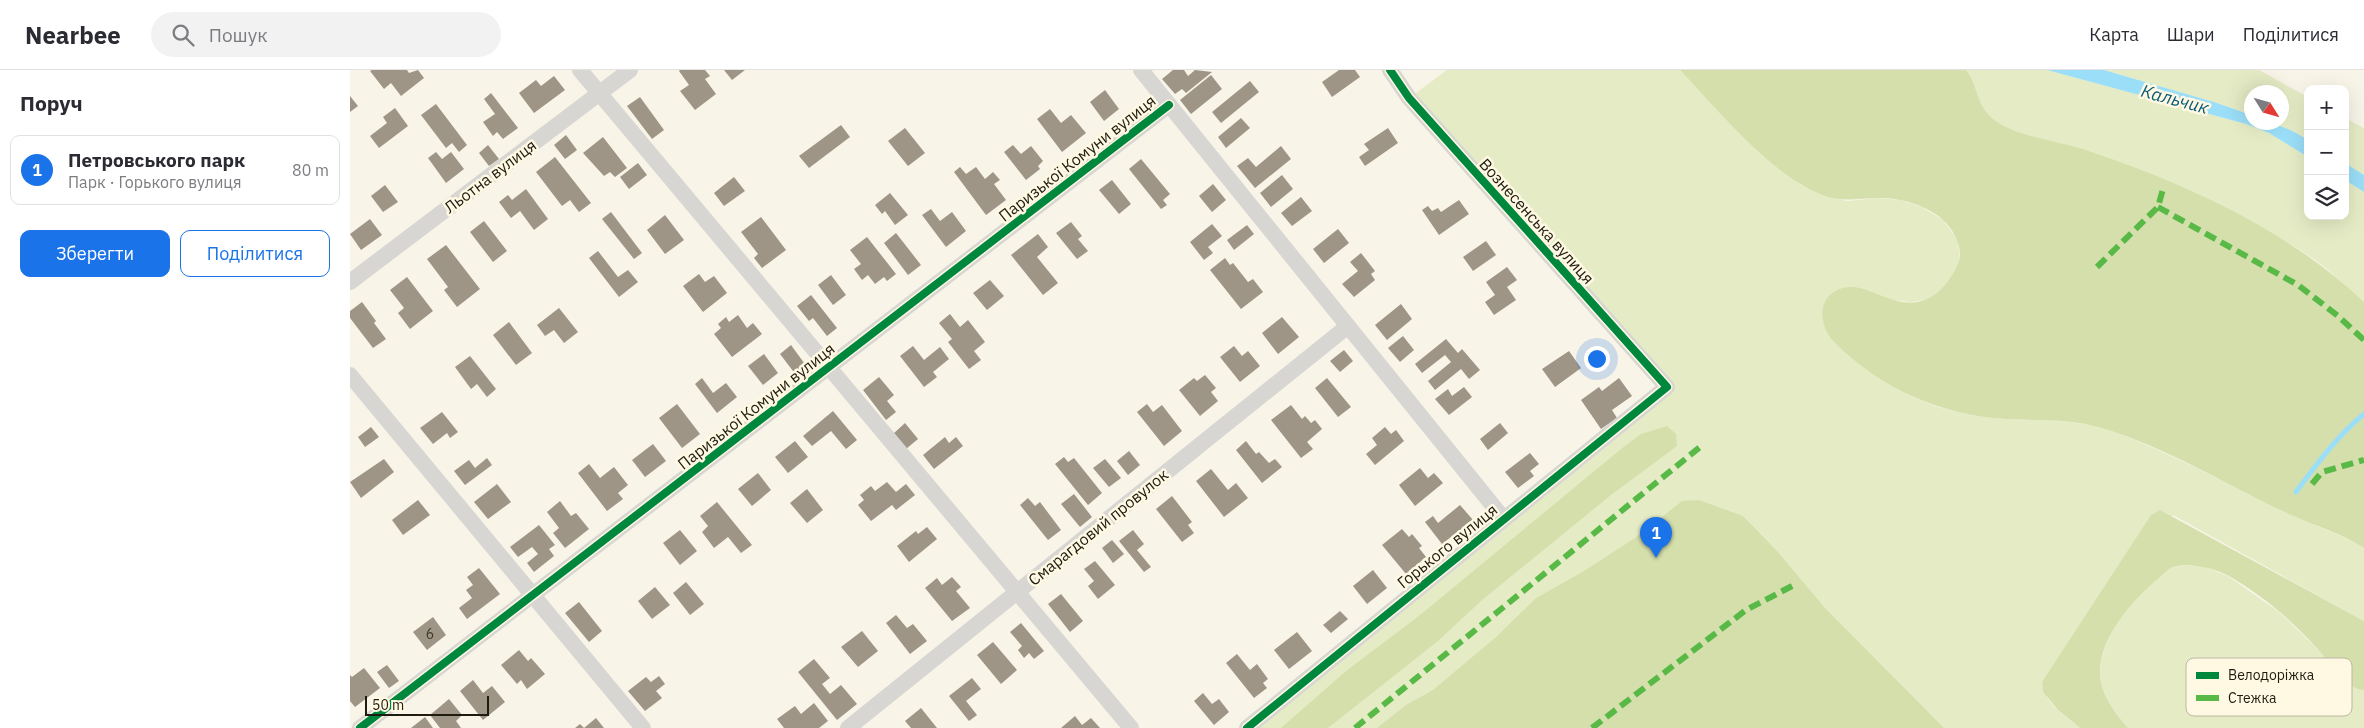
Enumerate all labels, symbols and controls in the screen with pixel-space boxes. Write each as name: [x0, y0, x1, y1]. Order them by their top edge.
search box: [151, 12, 501, 57]
text: Nearbee: [25, 19, 121, 51]
icon: search: [169, 21, 197, 49]
text: Пошук: [209, 23, 268, 47]
text: Карта: [2089, 23, 2139, 46]
text: Шари: [2167, 23, 2215, 46]
text: Поділитися: [2243, 23, 2339, 46]
water label: Кальчик: [2139, 79, 2212, 119]
north arrow: [2244, 85, 2289, 130]
map controls: [2304, 85, 2349, 220]
button: +: [2304, 85, 2349, 130]
text: Поруч: [20, 89, 83, 117]
street label: Паризької Комуни вулиця: [994, 90, 1160, 226]
button: −: [2304, 130, 2349, 175]
street label: Льотна вулиця: [440, 135, 540, 217]
text: Петровського парк: [68, 148, 245, 172]
street label: Вознесенська вулиця: [1475, 154, 1599, 288]
text: 1: [32, 160, 42, 180]
text: 80 m: [292, 160, 329, 180]
text: Парк · Горького вулиця: [68, 172, 241, 192]
button: layers: [2304, 175, 2349, 220]
button: Зберегти: [20, 230, 170, 277]
button: Поділитися: [180, 230, 330, 277]
street label: Паризької Комуни вулиця: [673, 338, 839, 474]
your location: [1584, 346, 1610, 372]
street label: Смарагдовий провулок: [1024, 464, 1172, 590]
street label: Горького вулиця: [1393, 500, 1501, 592]
pin: 1: [1640, 517, 1672, 558]
house number: 6: [426, 625, 434, 643]
legend: [2186, 658, 2352, 716]
text: Велодоріжка: [2228, 666, 2315, 684]
text: Стежка: [2228, 689, 2277, 707]
scale bar: [365, 693, 489, 716]
text: 50 m: [372, 696, 404, 714]

